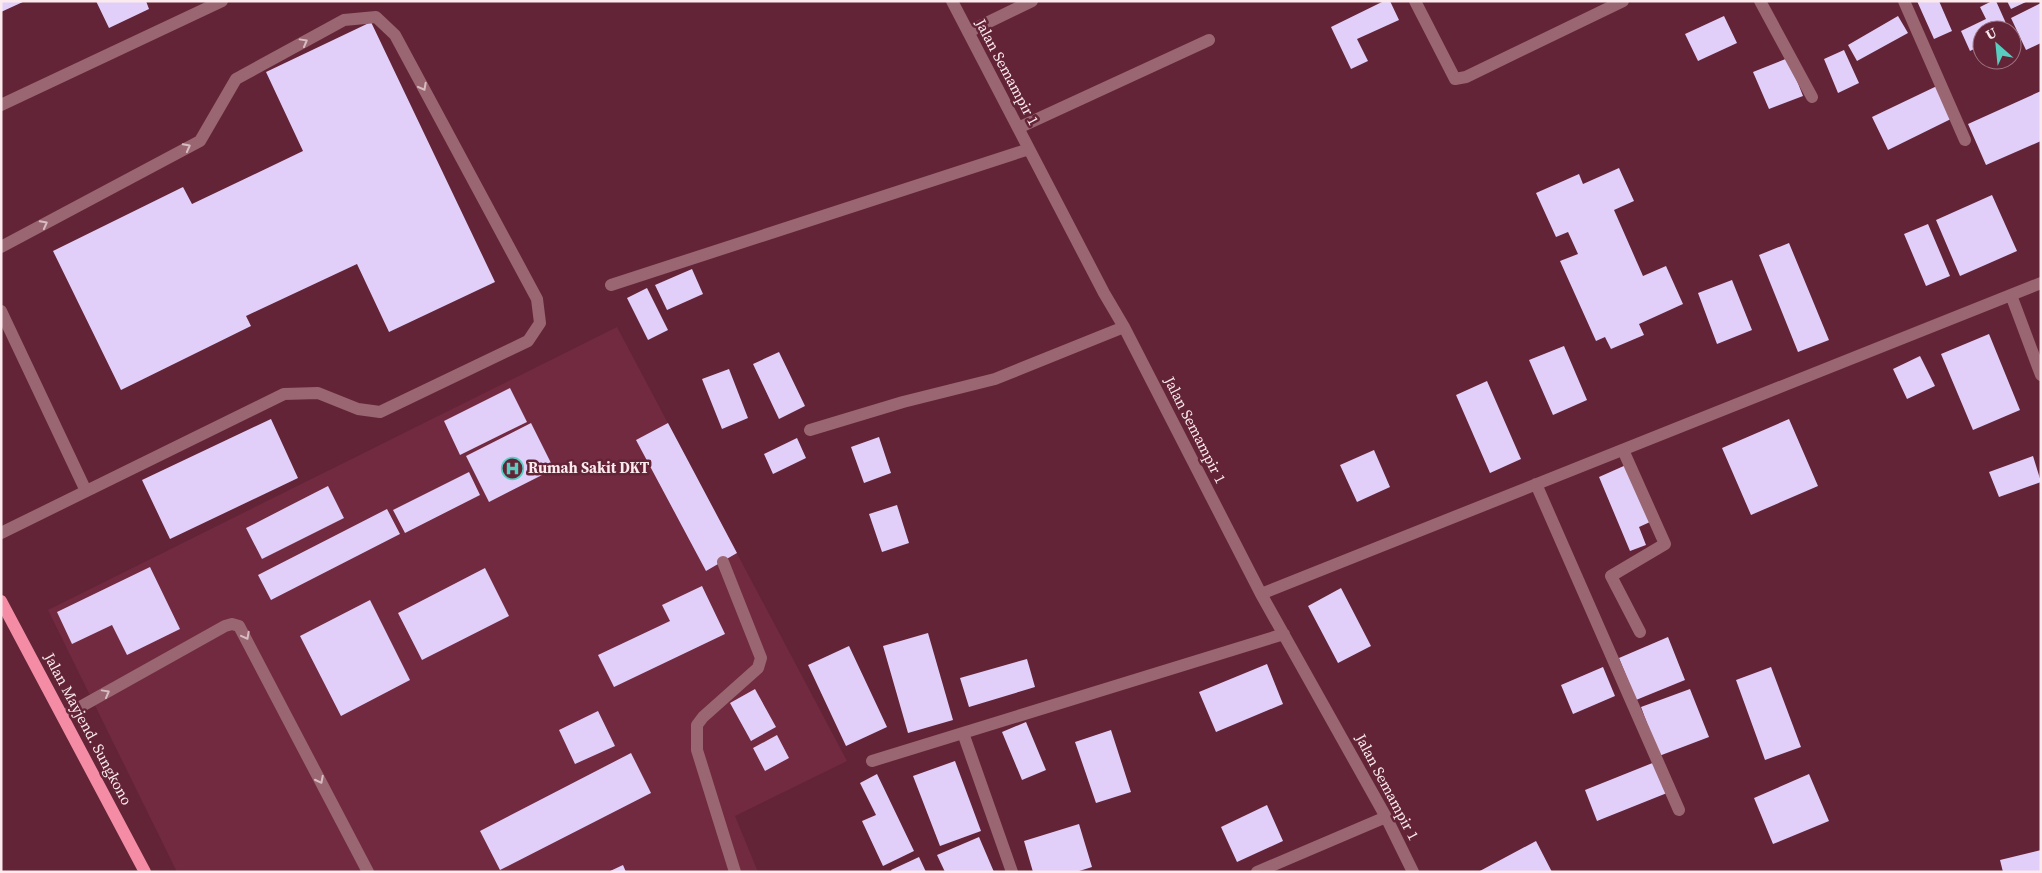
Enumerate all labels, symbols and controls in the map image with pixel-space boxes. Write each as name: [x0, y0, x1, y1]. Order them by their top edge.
street label: Jalan Semampir 1: [970, 14, 1044, 129]
north arrow: [1972, 20, 2022, 70]
text: U: [1982, 22, 2000, 45]
one-way arrow: [298, 38, 307, 48]
one-way arrow: [416, 81, 426, 90]
one-way arrow: [182, 143, 191, 153]
one-way arrow: [39, 220, 48, 230]
street label: Jalan Semampir 1: [1159, 372, 1231, 487]
hospital icon: Rumah Sakit DKT: [500, 456, 524, 480]
place label: Rumah Sakit DKT: [528, 457, 650, 478]
one-way arrow: [239, 631, 249, 640]
street label: Jalan Mayjend. Sungkono: [39, 648, 138, 809]
one-way arrow: [101, 689, 110, 699]
street label: Jalan Semampir 1: [1350, 729, 1424, 844]
one-way arrow: [314, 775, 324, 784]

